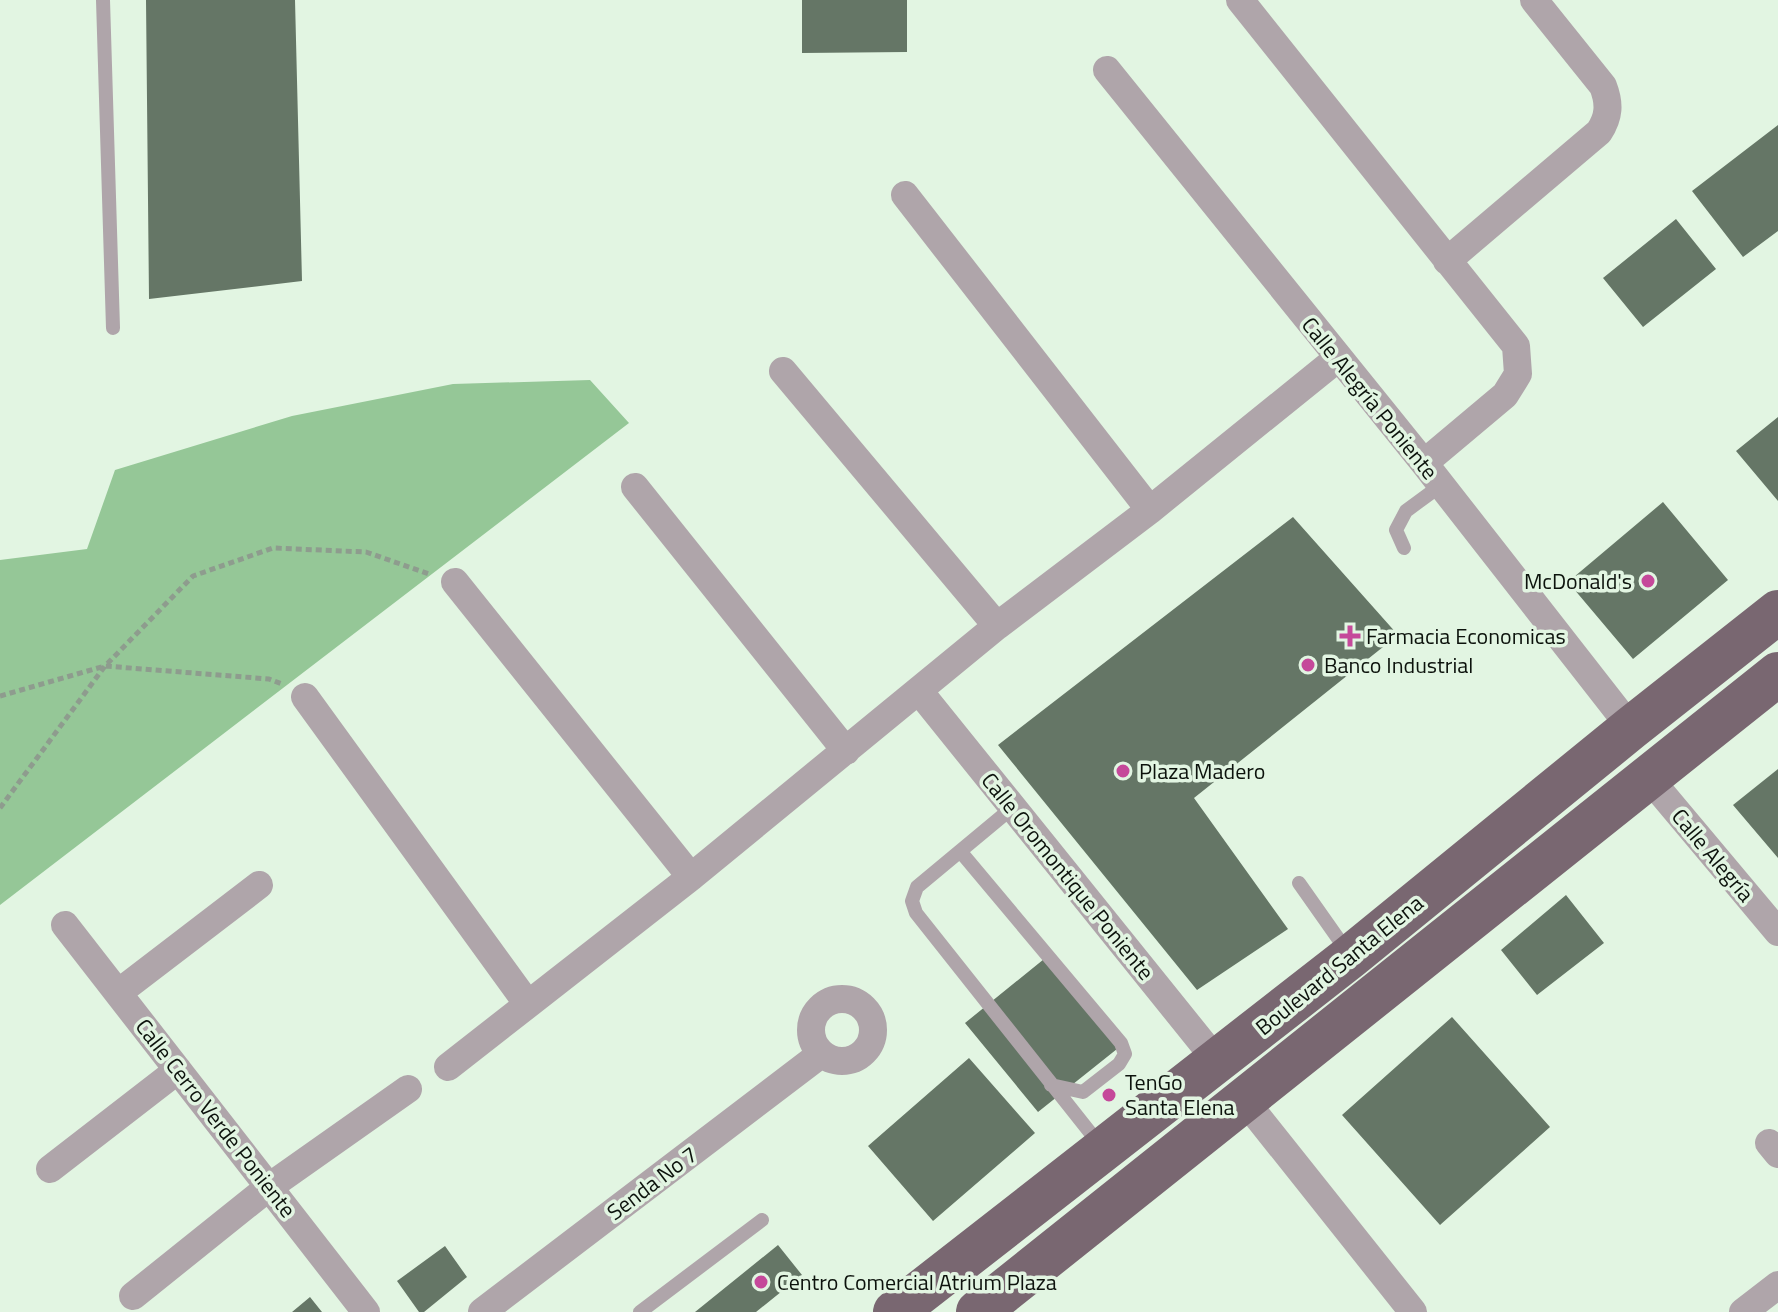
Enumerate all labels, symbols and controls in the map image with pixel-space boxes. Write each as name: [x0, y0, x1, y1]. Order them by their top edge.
street label: Calle Alegría Poniente: [1294, 309, 1446, 487]
place label: McDonald's: [1524, 564, 1632, 598]
marker: McDonald's: [1639, 572, 1657, 590]
place label: Farmacia Economicas: [1366, 619, 1566, 653]
marker: Farmacia Economicas: [1341, 627, 1359, 645]
place label: Banco Industrial: [1324, 648, 1473, 682]
marker: Banco Industrial: [1299, 656, 1317, 674]
place label: Plaza Madero: [1139, 754, 1265, 788]
marker: Plaza Madero: [1114, 762, 1132, 780]
street label: Calle Oromontique Poniente: [973, 765, 1163, 987]
street label: Calle Alegría: [1664, 801, 1762, 909]
street label: Boulevard Santa Elena: [1248, 886, 1430, 1044]
street label: Calle Cerro Verde Poniente: [127, 1011, 305, 1225]
place label: TenGo Santa Elena: [1125, 1065, 1234, 1124]
marker: TenGo Santa Elena: [1100, 1086, 1118, 1104]
street label: Senda No 7: [599, 1138, 705, 1228]
place label: Centro Comercial Atrium Plaza: [777, 1265, 1057, 1299]
marker: Centro Comercial Atrium Plaza: [752, 1273, 770, 1291]

